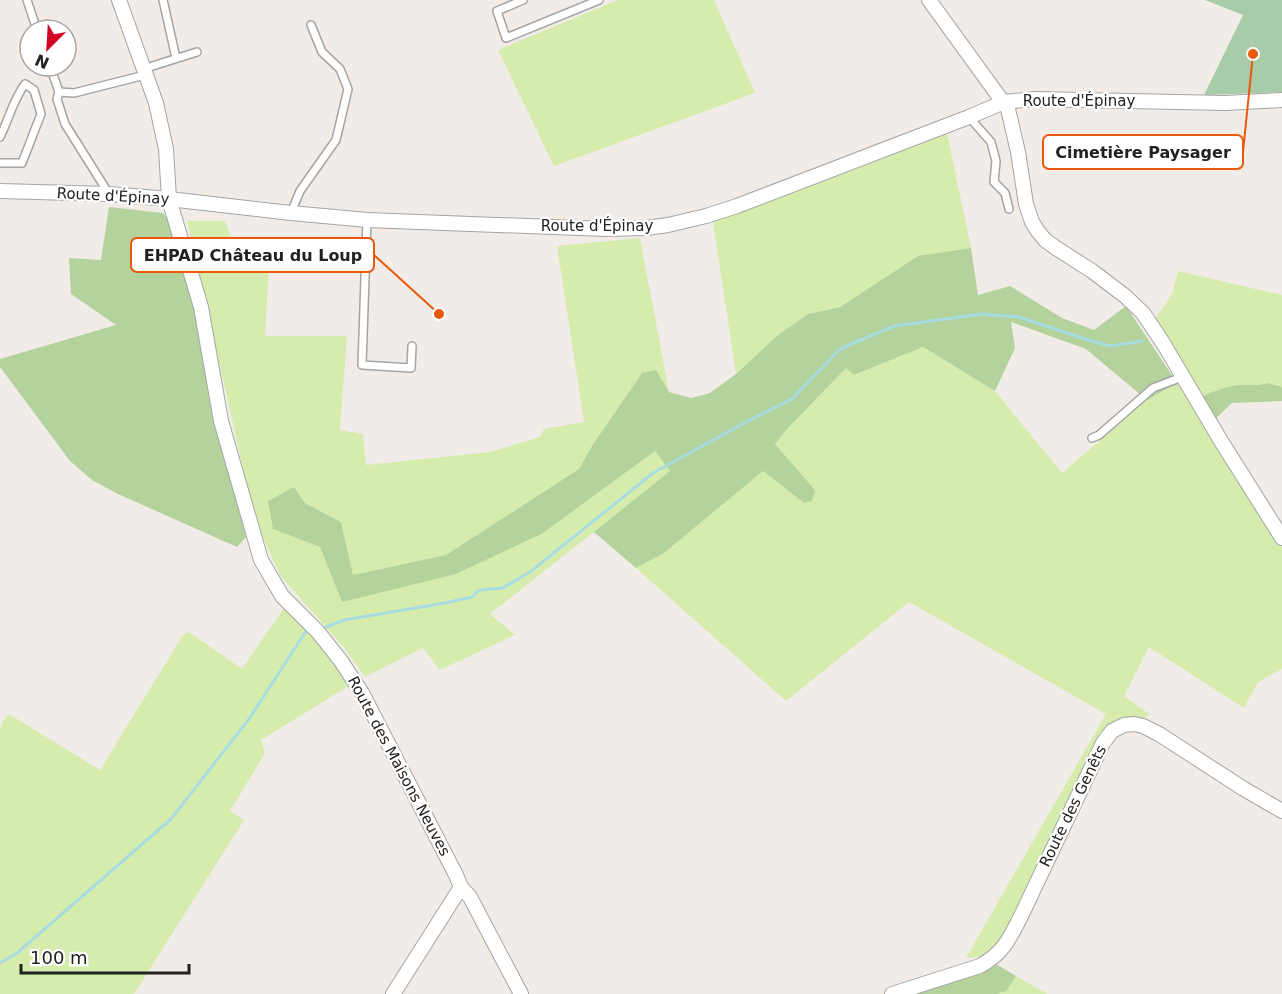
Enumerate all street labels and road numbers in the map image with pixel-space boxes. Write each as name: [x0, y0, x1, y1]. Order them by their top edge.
street label: Route d'Épinay: [1023, 91, 1135, 110]
street label: Route d'Épinay: [56, 183, 170, 208]
street label: Route d'Épinay: [541, 216, 653, 235]
street label: Route des Maisons Neuves: [344, 673, 454, 859]
street label: Route des Genêts: [1036, 742, 1110, 870]

